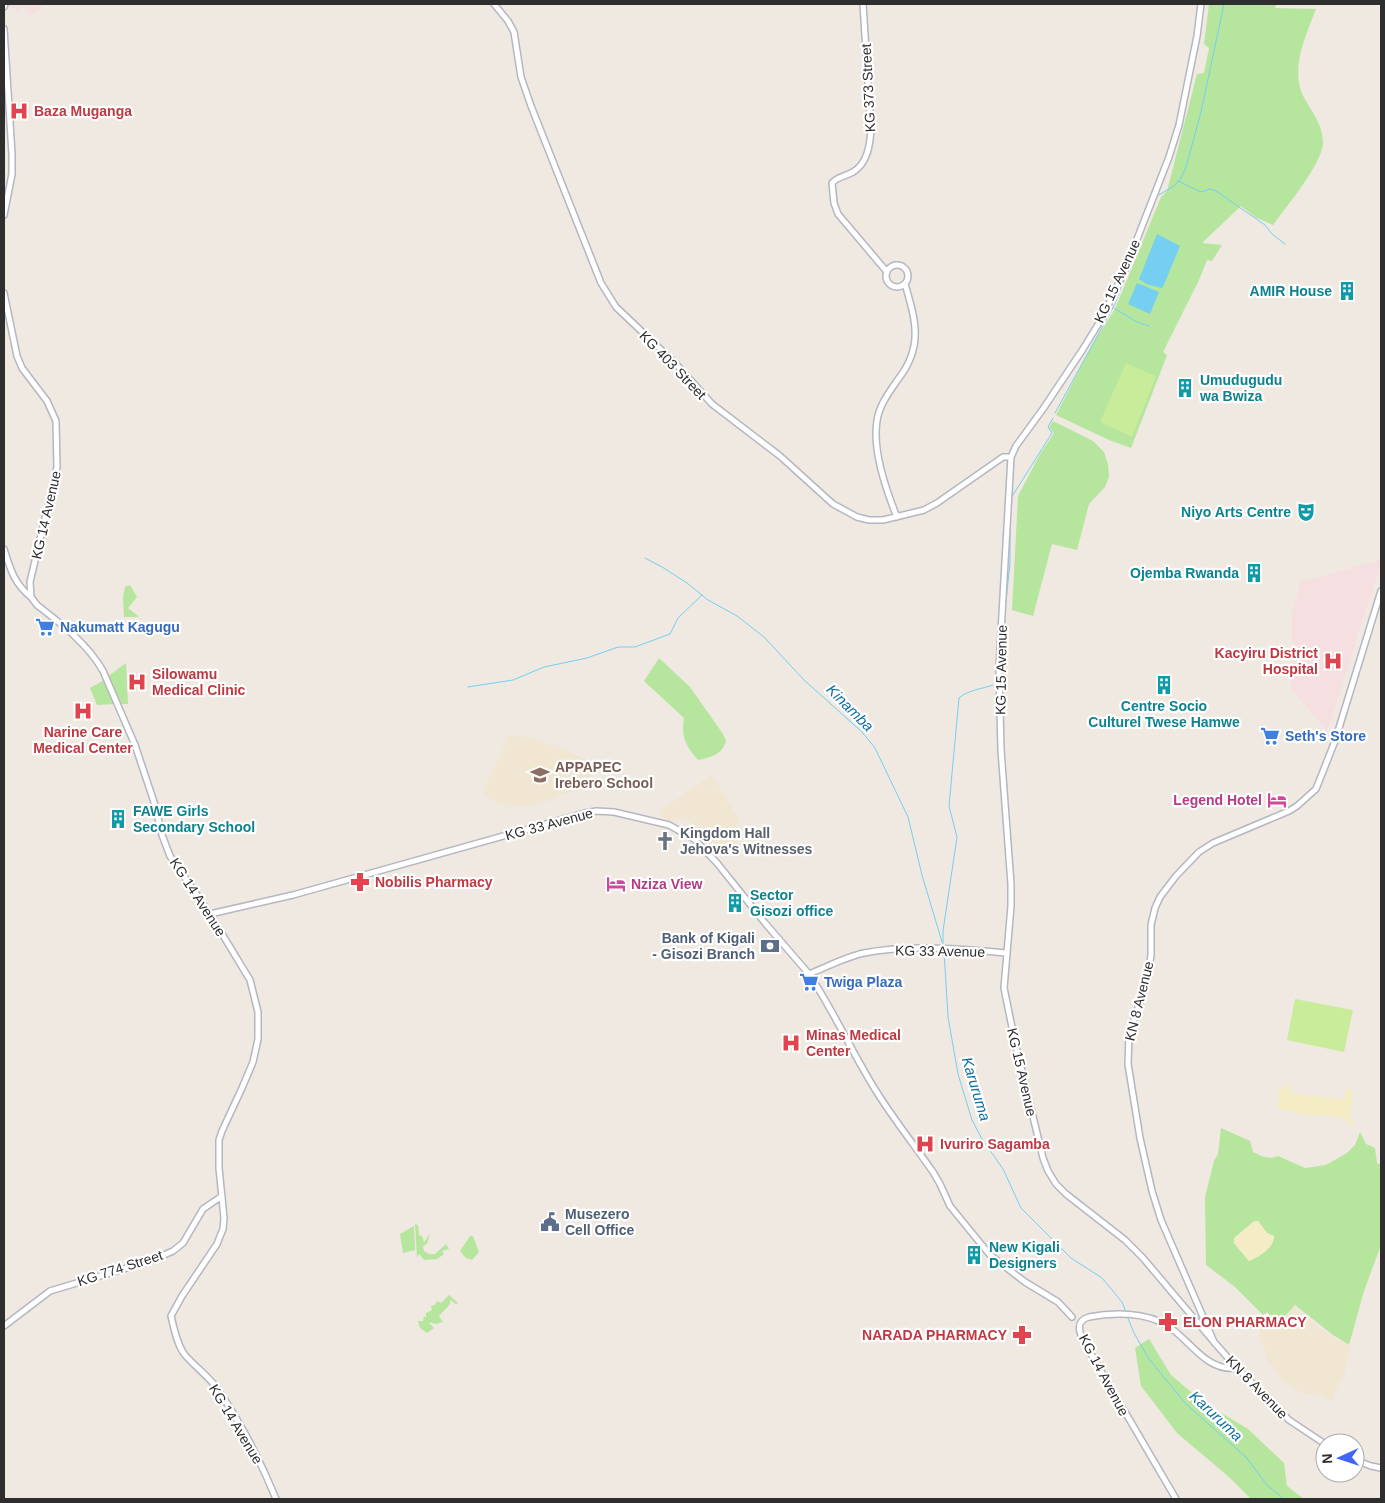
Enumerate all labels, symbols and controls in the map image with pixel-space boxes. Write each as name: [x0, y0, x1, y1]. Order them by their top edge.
street label: KG 373 Street: [858, 43, 878, 133]
hospital icon: Baza Muganga: [8, 100, 30, 122]
place label: Baza Muganga: [34, 103, 132, 119]
street label: KG 15 Avenue: [1091, 237, 1143, 325]
building icon: AMIR House: [1336, 280, 1358, 302]
place label: AMIR House: [1250, 283, 1332, 299]
street label: KG 403 Street: [636, 328, 710, 403]
place label: Umudugudu wa Bwiza: [1199, 372, 1282, 404]
building icon: Umudugudu wa Bwiza: [1174, 377, 1196, 399]
street label: KG 14 Avenue: [28, 469, 64, 561]
theatre icon: Niyo Arts Centre: [1295, 501, 1317, 523]
place label: Niyo Arts Centre: [1181, 504, 1291, 520]
building icon: Ojemba Rwanda: [1243, 562, 1265, 584]
place label: Ojemba Rwanda: [1130, 565, 1239, 581]
supermarket icon: Nakumatt Kagugu: [34, 616, 56, 638]
place label: Nakumatt Kagugu: [60, 619, 180, 635]
street label: KG 15 Avenue: [992, 625, 1010, 715]
place label: Kacyiru District Hospital: [1215, 645, 1318, 677]
hospital icon: Kacyiru District Hospital: [1322, 650, 1344, 672]
place label: Silowamu Medical Clinic: [152, 666, 246, 698]
hospital icon: Silowamu Medical Clinic: [126, 671, 148, 693]
building icon: Centre Socio Culturel Twese Hamwe: [1153, 674, 1175, 696]
water label: Kinamba: [823, 681, 877, 735]
place label: Centre Socio Culturel Twese Hamwe: [1088, 698, 1240, 730]
hospital icon: Narine Care Medical Center: [72, 700, 94, 722]
place label: Narine Care Medical Center: [33, 724, 133, 756]
supermarket icon: Seth's Store: [1259, 725, 1281, 747]
place label: Seth's Store: [1285, 728, 1366, 744]
place label: APPAPEC Irebero School: [555, 759, 653, 791]
school or university icon: APPAPEC Irebero School: [529, 764, 551, 786]
hotel icon: Legend Hotel: [1266, 789, 1288, 811]
place label: Legend Hotel: [1173, 792, 1262, 808]
place label: FAWE Girls Secondary School: [133, 803, 255, 835]
street label: KG 33 Avenue: [503, 805, 595, 843]
building icon: FAWE Girls Secondary School: [107, 808, 129, 830]
place label: Kingdom Hall Jehova's Witnesses: [680, 825, 813, 857]
church icon: Kingdom Hall Jehova's Witnesses: [654, 830, 676, 852]
street label: KG 14 Avenue: [167, 855, 229, 939]
pharmacy icon: Nobilis Pharmacy: [349, 871, 371, 893]
hotel icon: Nziza View: [605, 873, 627, 895]
place label: Nobilis Pharmacy: [375, 874, 493, 890]
place label: Nziza View: [631, 876, 702, 892]
place label: Sector Gisozi office: [750, 887, 833, 919]
building icon: Sector Gisozi office: [724, 892, 746, 914]
place label: Bank of Kigali - Gisozi Branch: [652, 930, 755, 962]
bank icon: Bank of Kigali - Gisozi Branch: [759, 935, 781, 957]
street label: KG 33 Avenue: [895, 942, 985, 960]
street label: KN 8 Avenue: [1121, 959, 1157, 1042]
supermarket icon: Twiga Plaza: [798, 971, 820, 993]
place label: Twiga Plaza: [824, 974, 903, 990]
street label: KG 15 Avenue: [1004, 1026, 1040, 1118]
place label: Minas Medical Center: [806, 1027, 901, 1059]
hospital icon: Minas Medical Center: [780, 1032, 802, 1054]
water label: Karuruma: [959, 1055, 994, 1123]
hospital icon: Ivuriro Sagamba: [914, 1133, 936, 1155]
place label: Ivuriro Sagamba: [940, 1136, 1050, 1152]
place label: Musezero Cell Office: [565, 1206, 634, 1238]
public building icon: Musezero Cell Office: [539, 1211, 561, 1233]
place label: New Kigali Designers: [989, 1239, 1060, 1271]
building icon: New Kigali Designers: [963, 1244, 985, 1266]
street label: KG 774 Street: [75, 1247, 165, 1289]
pharmacy icon: ELON PHARMACY: [1157, 1311, 1179, 1333]
place label: ELON PHARMACY: [1183, 1314, 1307, 1330]
pharmacy icon: NARADA PHARMACY: [1011, 1324, 1033, 1346]
place label: NARADA PHARMACY: [862, 1327, 1008, 1343]
street label: KG 14 Avenue: [1076, 1331, 1132, 1419]
street label: KN 8 Avenue: [1223, 1352, 1291, 1422]
street label: KG 14 Avenue: [206, 1381, 266, 1467]
water label: Karuruma: [1186, 1387, 1246, 1444]
north arrow: [1315, 1433, 1365, 1483]
text: N: [1319, 1453, 1335, 1464]

